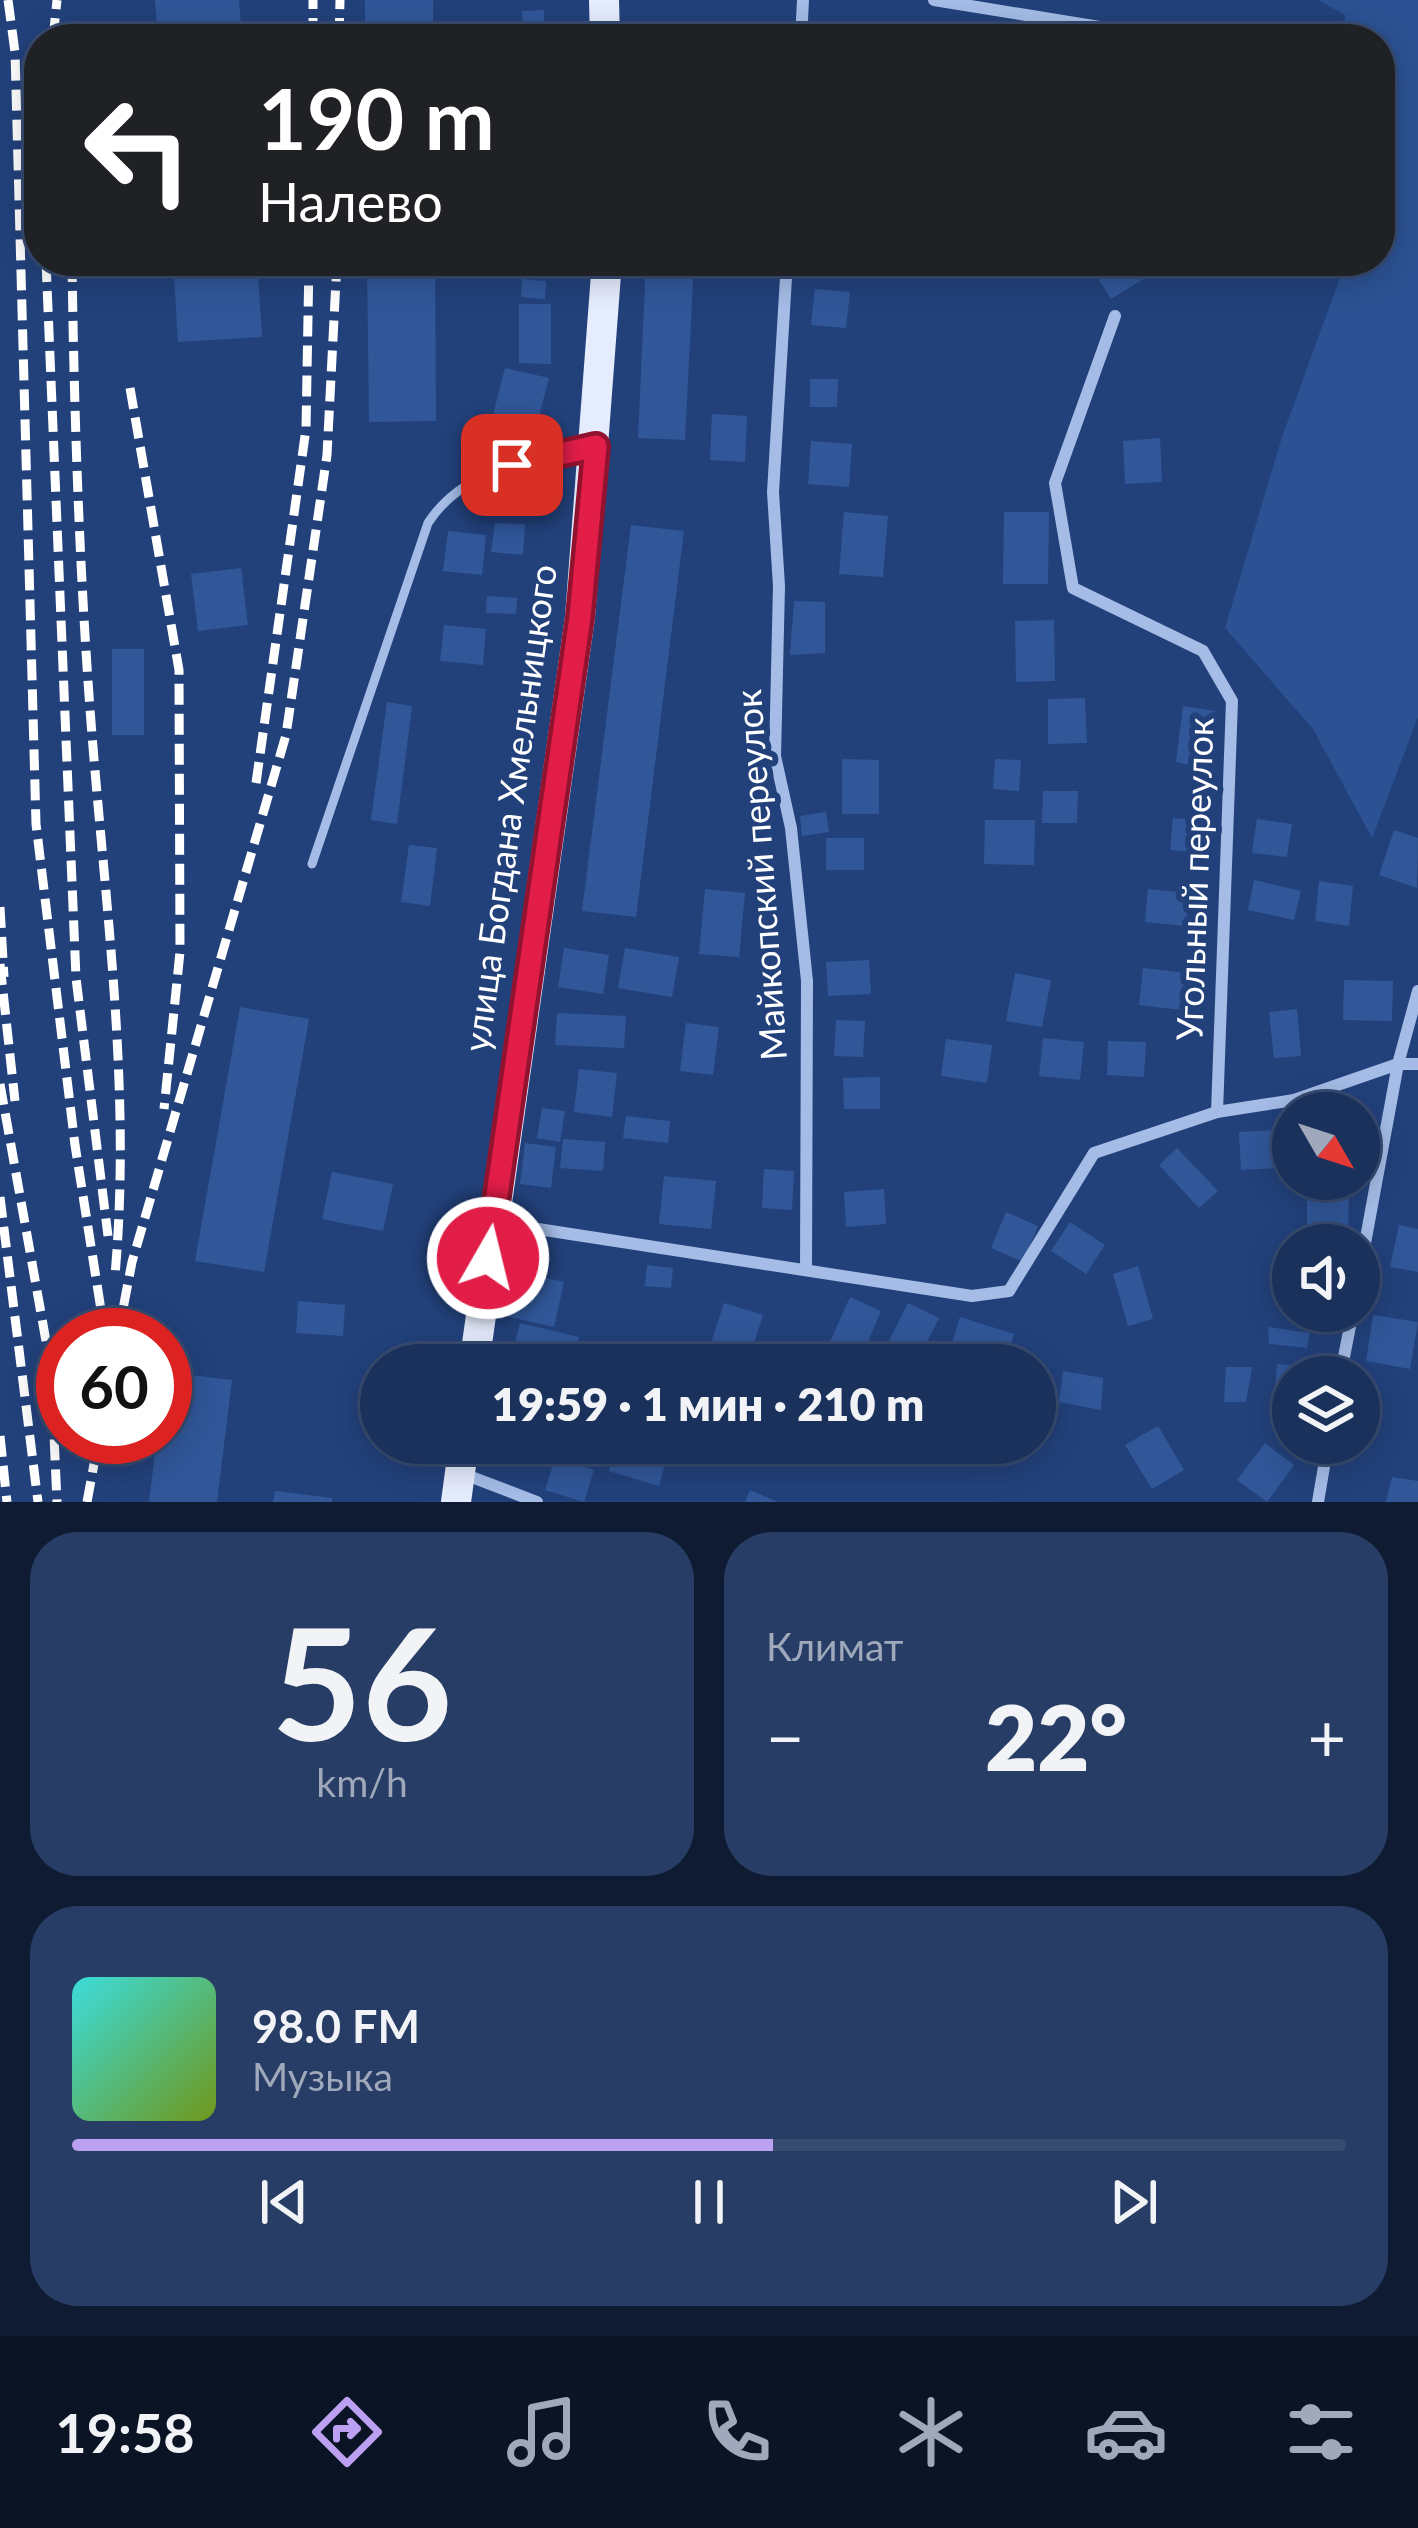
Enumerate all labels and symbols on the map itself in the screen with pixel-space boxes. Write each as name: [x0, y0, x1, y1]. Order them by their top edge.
pin: [461, 414, 563, 516]
street label: улица Богдана Хмельницкого: [453, 561, 565, 1054]
street label: Майкопский переулок: [725, 688, 795, 1062]
street label: Угольный переулок: [1166, 716, 1222, 1041]
north arrow: [1272, 1092, 1380, 1200]
position arrow: [425, 1195, 551, 1321]
speed limit sign: 60: [36, 1308, 192, 1464]

